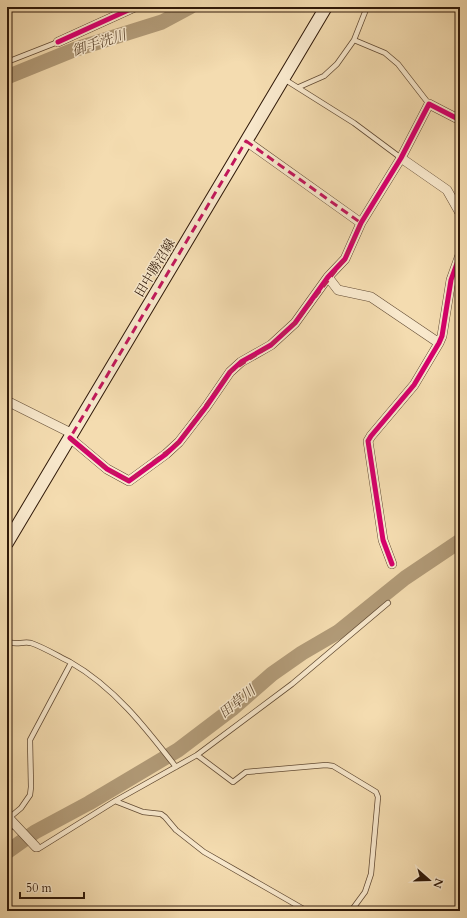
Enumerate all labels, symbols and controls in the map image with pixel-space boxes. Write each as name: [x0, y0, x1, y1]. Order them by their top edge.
water label: 御手洗川: [69, 25, 130, 61]
street label: 田中勝沼線: [131, 236, 179, 300]
water label: 田草川: [215, 680, 261, 723]
north arrow: [409, 860, 449, 900]
scale bar: [20, 874, 84, 900]
text: N: [429, 876, 447, 891]
text: 50 m: [26, 880, 53, 896]

